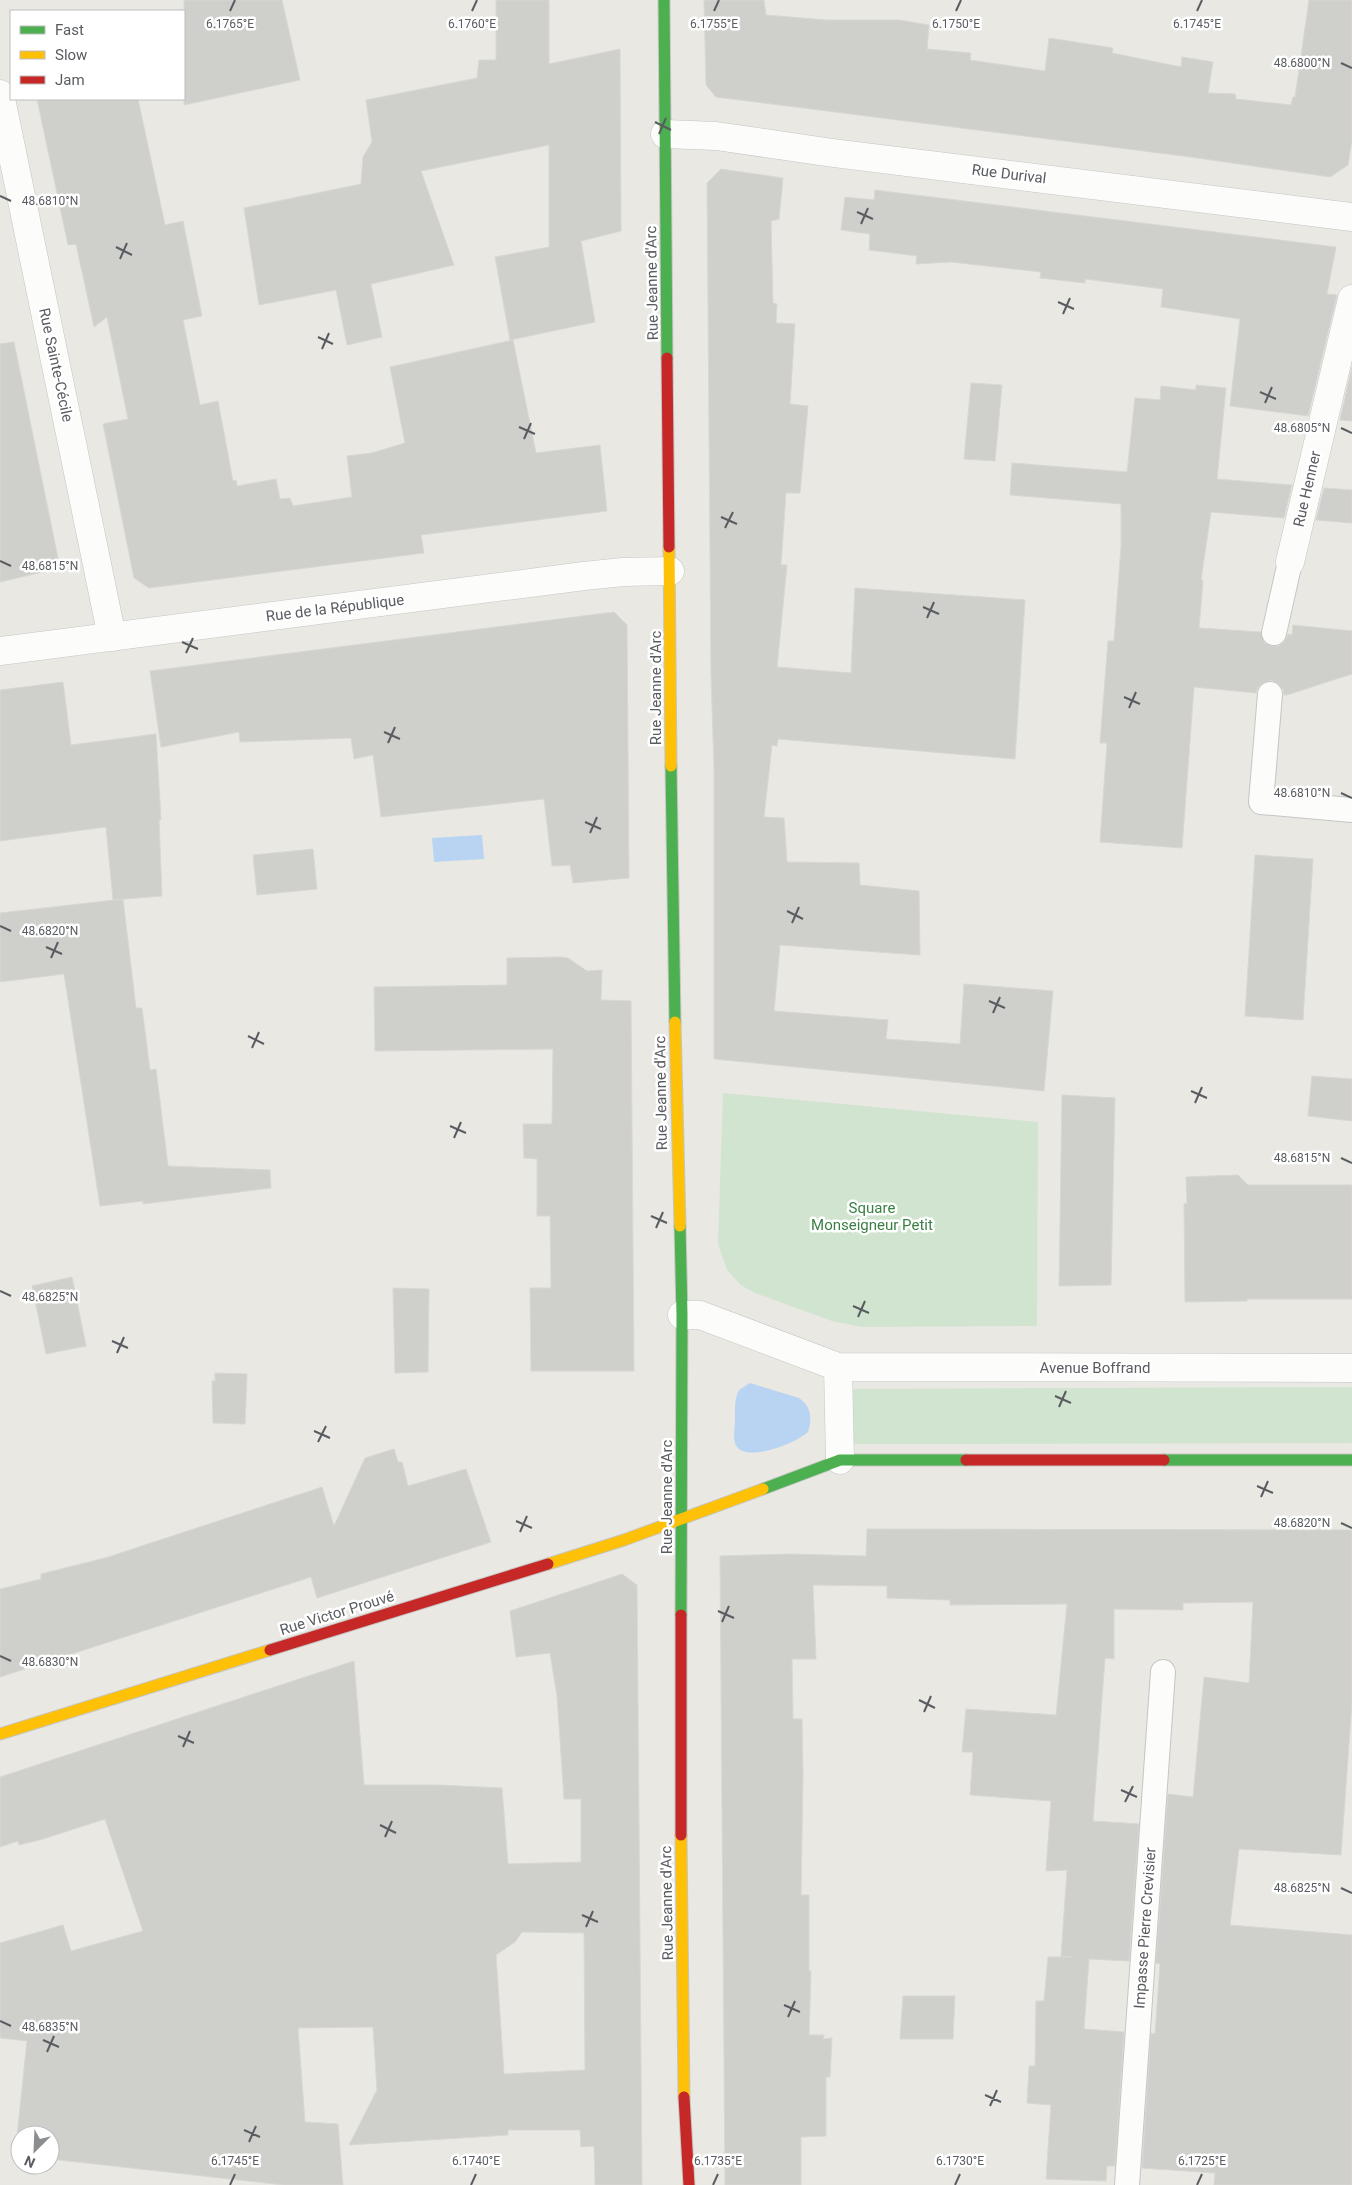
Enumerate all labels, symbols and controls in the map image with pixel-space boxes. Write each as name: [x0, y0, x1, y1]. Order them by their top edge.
legend: [10, 10, 185, 100]
text: 6.1765°E: [206, 17, 254, 31]
text: 6.1760°E: [448, 17, 496, 31]
text: 6.1755°E: [690, 17, 738, 31]
text: 6.1750°E: [932, 17, 980, 31]
text: 6.1745°E: [1173, 17, 1221, 31]
text: Fast: [55, 21, 84, 39]
text: Slow: [55, 46, 87, 64]
text: 48.6800°N: [1274, 56, 1330, 70]
text: Jam: [55, 71, 85, 89]
street label: Rue Durival: [971, 160, 1047, 188]
text: 48.6810°N: [22, 194, 78, 208]
street label: Rue Jeanne d'Arc: [642, 225, 662, 340]
street label: Rue Sainte-Cécile: [35, 306, 77, 424]
text: 48.6805°N: [1274, 421, 1330, 435]
street label: Rue Henner: [1290, 449, 1324, 529]
text: 48.6815°N: [22, 559, 78, 573]
street label: Rue de la République: [265, 591, 405, 625]
street label: Rue Jeanne d'Arc: [647, 631, 665, 745]
text: 48.6810°N: [1274, 786, 1330, 800]
text: 48.6820°N: [22, 924, 78, 938]
street label: Rue Jeanne d'Arc: [651, 1035, 671, 1150]
text: 48.6815°N: [1274, 1151, 1330, 1165]
park label: Square Monseigneur Petit: [811, 1199, 933, 1234]
text: 48.6825°N: [22, 1290, 78, 1304]
street label: Avenue Boffrand: [1040, 1359, 1150, 1377]
street label: Rue Jeanne d'Arc: [658, 1440, 676, 1554]
text: 48.6820°N: [1274, 1516, 1330, 1530]
street label: Rue Victor Prouvé: [278, 1587, 396, 1639]
text: 48.6830°N: [22, 1655, 78, 1669]
street label: Rue Jeanne d'Arc: [657, 1845, 677, 1960]
street label: Impasse Pierre Crevisier: [1130, 1847, 1160, 2009]
text: 48.6825°N: [1274, 1881, 1330, 1895]
text: 48.6835°N: [22, 2020, 78, 2034]
north arrow: [10, 2125, 60, 2175]
text: N: [22, 2153, 37, 2171]
text: 6.1745°E: [211, 2154, 259, 2168]
text: 6.1740°E: [452, 2154, 500, 2168]
text: 6.1735°E: [694, 2154, 742, 2168]
text: 6.1730°E: [936, 2154, 984, 2168]
text: 6.1725°E: [1178, 2154, 1226, 2168]

